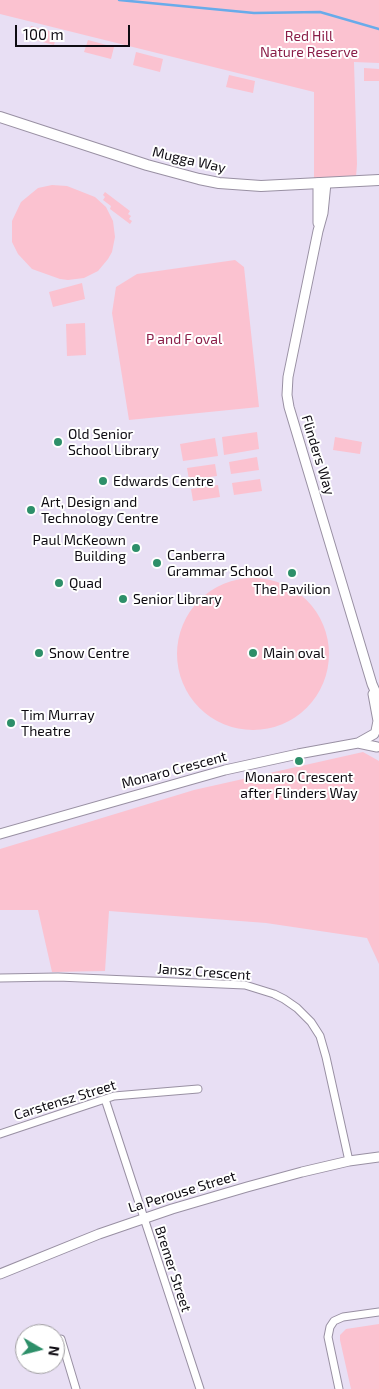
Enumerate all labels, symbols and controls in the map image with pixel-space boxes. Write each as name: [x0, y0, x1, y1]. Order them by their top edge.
scale bar: [18, 15, 132, 47]
text: 100 m: [23, 25, 64, 43]
park label: Red Hill Nature Reserve: [260, 28, 358, 60]
street label: Mugga Way: [151, 143, 227, 177]
park label: P and F oval: [146, 331, 222, 347]
street label: Flinders Way: [298, 413, 338, 497]
place label: Old Senior School Library: [68, 426, 159, 458]
marker: Old Senior School Library: [52, 436, 64, 448]
place label: Edwards Centre: [113, 473, 214, 489]
marker: Edwards Centre: [97, 475, 109, 487]
place label: Art, Design and Technology Centre: [41, 494, 159, 526]
marker: Art, Design and Technology Centre: [25, 504, 37, 516]
place label: Paul McKeown Building: [33, 532, 126, 564]
marker: Paul McKeown Building: [130, 542, 142, 554]
place label: Canberra Grammar School: [167, 547, 273, 580]
marker: Canberra Grammar School: [151, 557, 163, 569]
marker: The Pavilion: [286, 567, 298, 579]
place label: Quad: [69, 575, 102, 591]
marker: Quad: [53, 577, 65, 589]
place label: The Pavilion: [253, 581, 331, 597]
place label: Senior Library: [133, 591, 222, 607]
marker: Senior Library: [117, 593, 129, 605]
place label: Snow Centre: [49, 645, 129, 661]
place label: Main oval: [263, 645, 325, 661]
marker: Snow Centre: [33, 647, 45, 659]
marker: Main oval: [247, 647, 259, 659]
place label: Tim Murray Theatre: [21, 707, 95, 740]
marker: Tim Murray Theatre: [5, 717, 17, 729]
street label: Monaro Crescent: [120, 748, 228, 792]
marker: Monaro Crescent after Flinders Way: [293, 755, 305, 767]
place label: Monaro Crescent after Flinders Way: [240, 769, 358, 802]
street label: Jansz Crescent: [157, 960, 251, 984]
street label: Carstensz Street: [12, 1077, 118, 1123]
street label: La Perouse Street: [126, 1168, 238, 1216]
street label: Bremer Street: [151, 1224, 195, 1314]
north arrow: [15, 1324, 65, 1374]
text: N: [45, 1345, 63, 1357]

